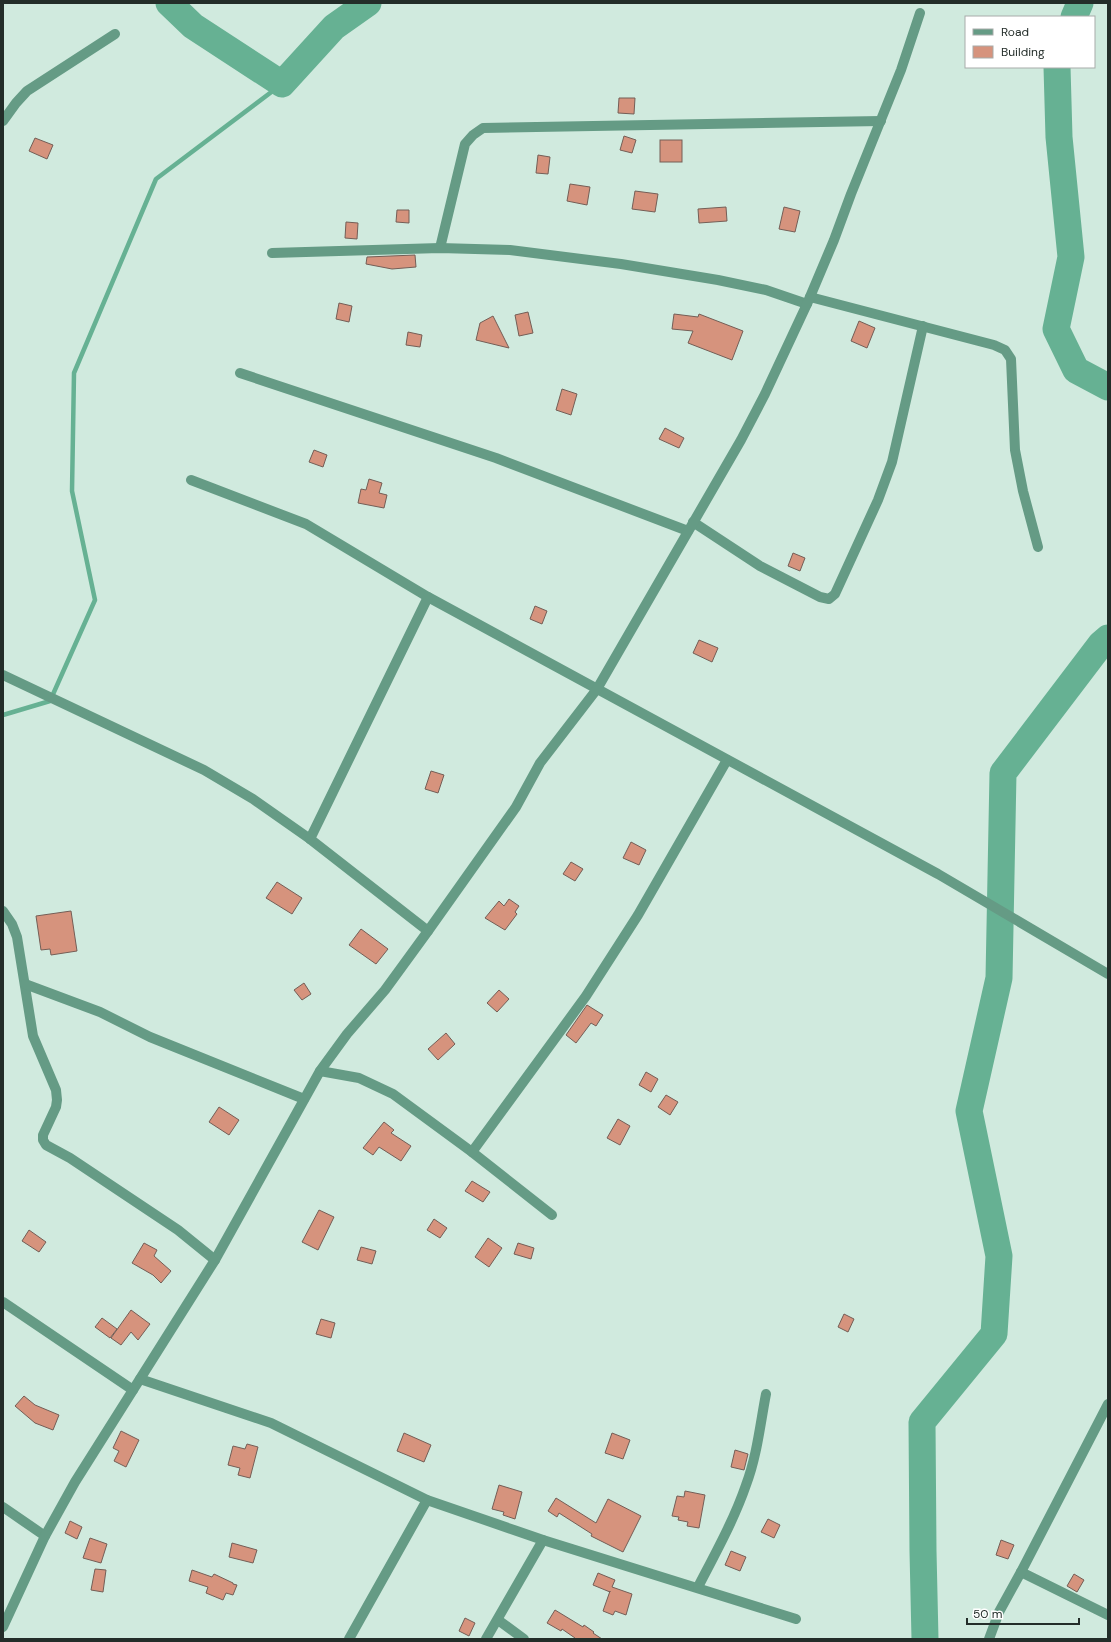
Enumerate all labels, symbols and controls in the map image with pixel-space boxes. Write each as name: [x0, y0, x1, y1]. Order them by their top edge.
legend: [965, 16, 1095, 68]
text: Road: [1001, 24, 1029, 40]
text: Building: [1001, 44, 1045, 60]
scale bar: [967, 1600, 1079, 1626]
text: 50 m: [973, 1606, 1002, 1622]

